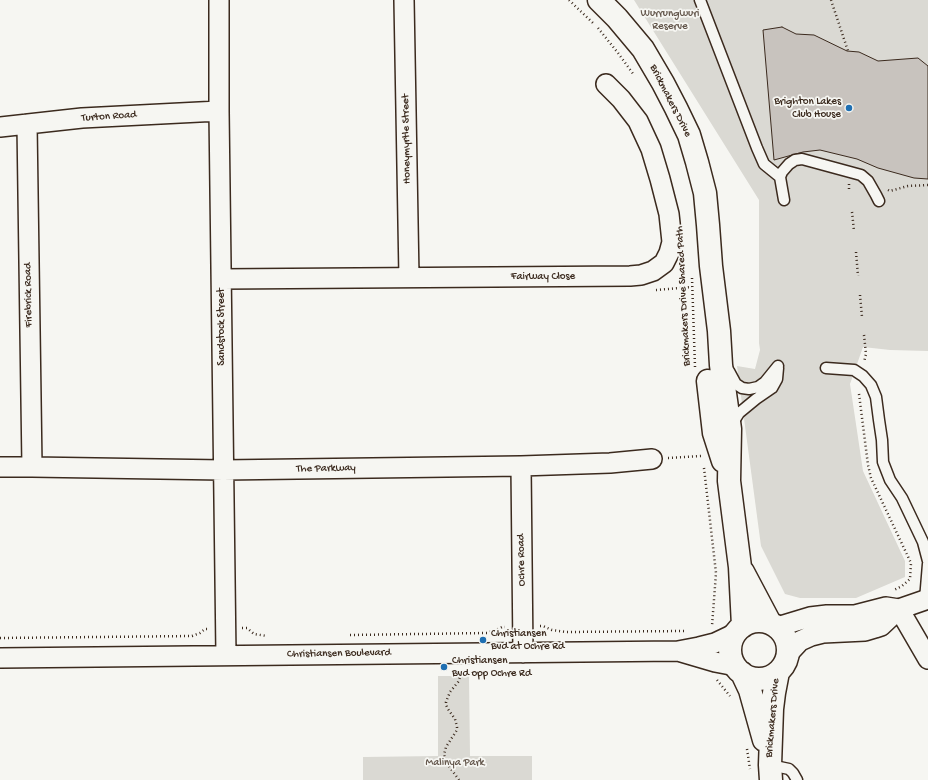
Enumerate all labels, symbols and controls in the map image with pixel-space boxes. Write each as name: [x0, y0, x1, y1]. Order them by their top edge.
park label: Wurrungwuri Reserve: [641, 7, 699, 33]
street label: Brickmakers Drive: [646, 63, 694, 139]
street label: Honeymyrtle Street: [400, 94, 414, 184]
place label: Brighton Lakes Club House: [774, 95, 841, 121]
marker: Brighton Lakes Club House: [844, 103, 854, 113]
street label: Turton Road: [81, 108, 137, 126]
street label: Brickmakers Drive Shared Path: [674, 226, 694, 366]
street label: Firebrick Road: [22, 262, 36, 328]
street label: Fairway Close: [511, 270, 575, 284]
street label: Sandstock Street: [215, 288, 229, 366]
street label: The Parkway: [296, 462, 356, 476]
street label: Ochre Road: [515, 534, 529, 586]
place label: Christiansen Bvd at Ochre Rd: [491, 627, 564, 653]
marker: Christiansen Bvd at Ochre Rd: [478, 635, 488, 645]
street label: Christiansen Boulevard: [287, 646, 391, 662]
place label: Christiansen Bvd opp Ochre Rd: [452, 654, 531, 680]
marker: Christiansen Bvd opp Ochre Rd: [439, 662, 449, 672]
street label: Brickmakers Drive: [763, 678, 783, 758]
park label: Malinya Park: [426, 756, 484, 770]

